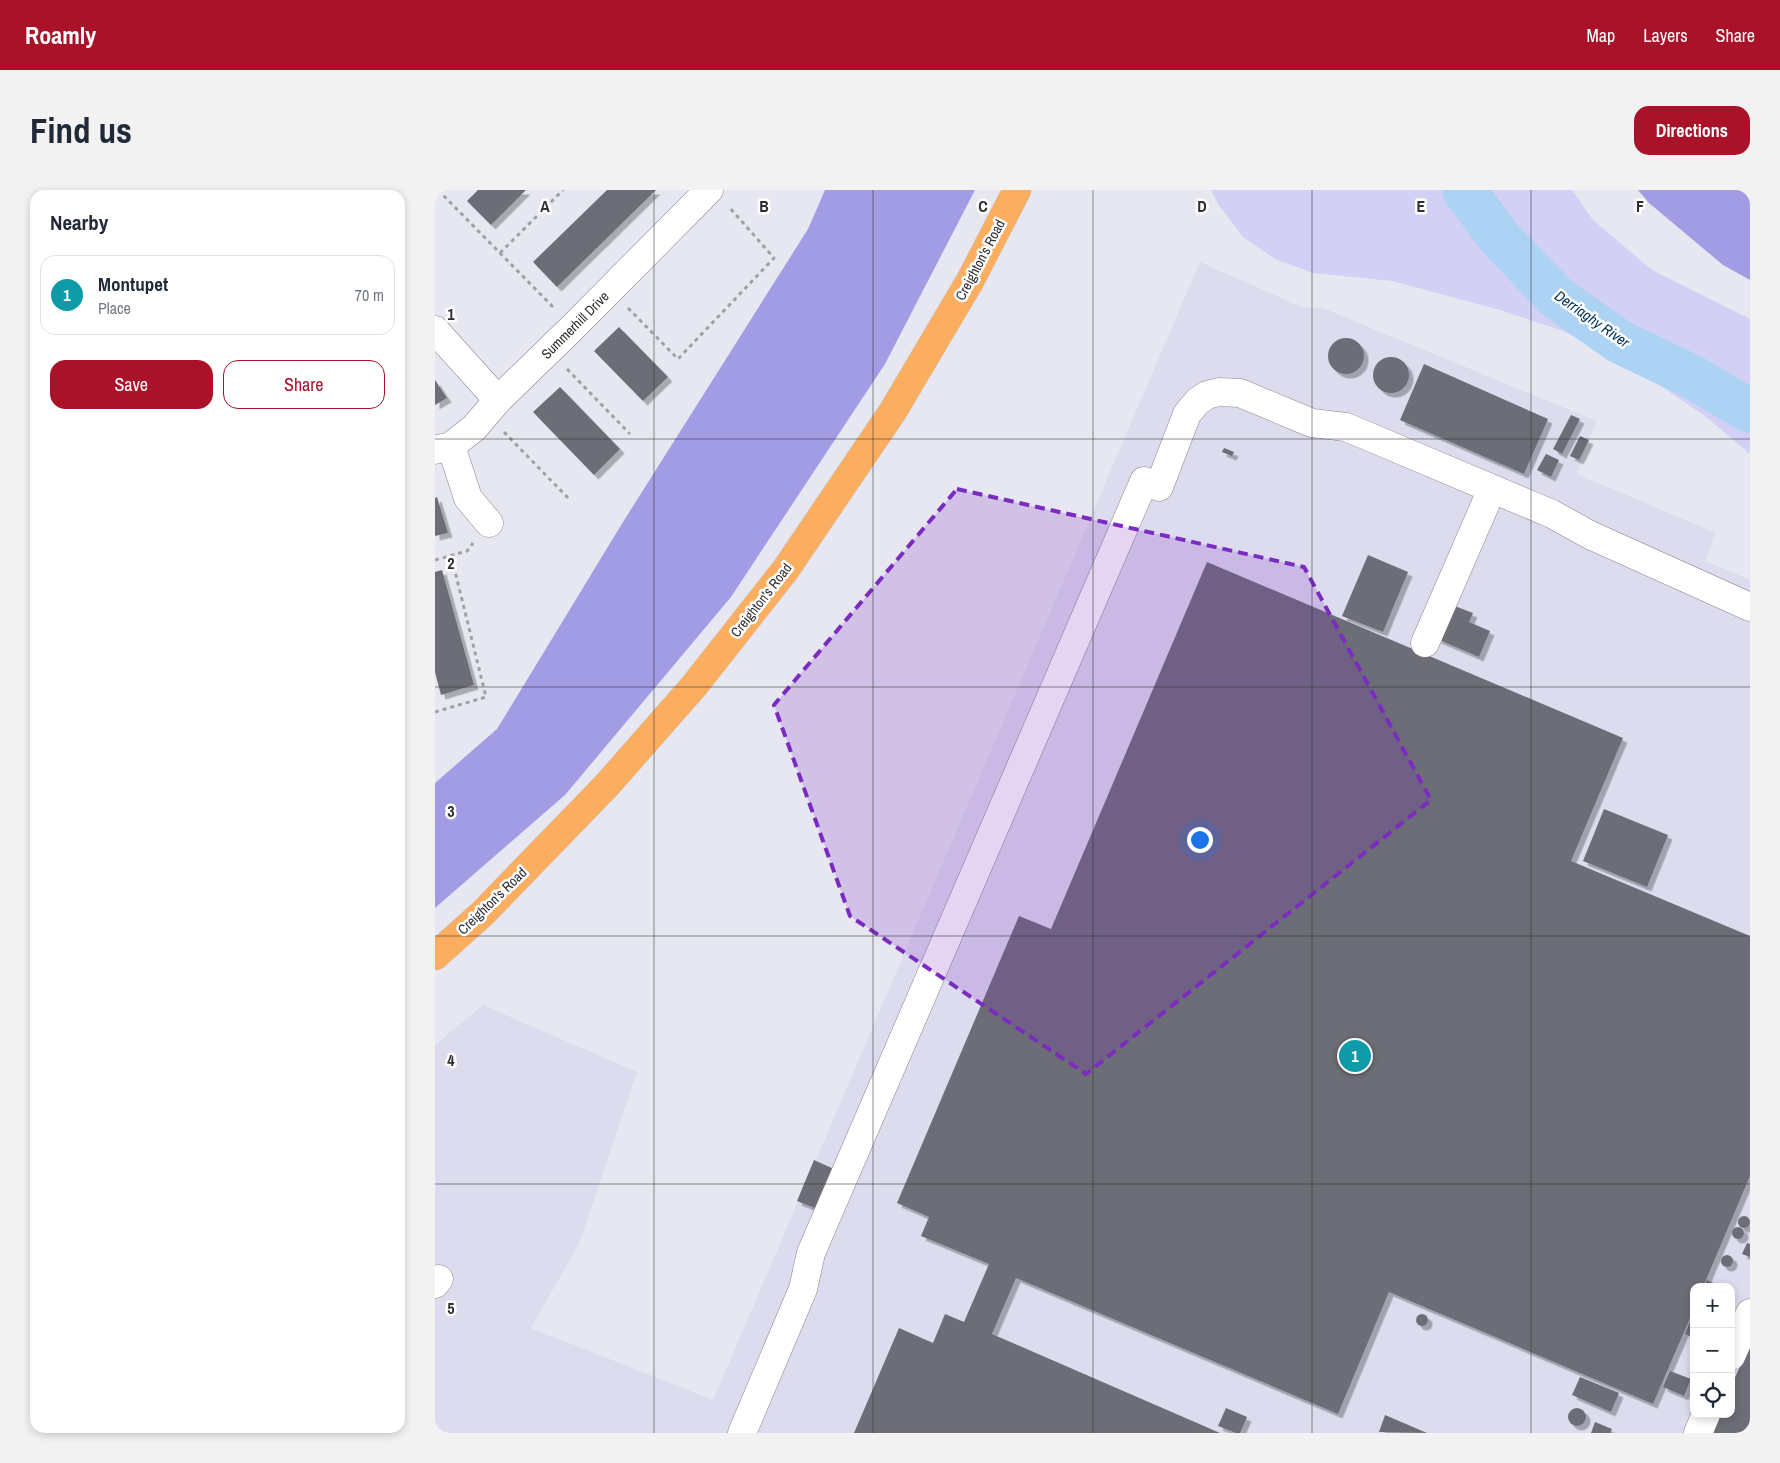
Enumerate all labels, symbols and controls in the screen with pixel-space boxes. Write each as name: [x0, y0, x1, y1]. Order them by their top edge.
text: Roamly: [25, 19, 96, 51]
text: Map: [1587, 23, 1615, 48]
text: Layers: [1643, 23, 1688, 48]
text: Share: [1716, 23, 1755, 48]
button: Directions: [1634, 106, 1750, 155]
text: Find us: [30, 107, 132, 154]
text: A: [540, 195, 550, 217]
text: B: [759, 195, 769, 217]
text: C: [978, 195, 988, 217]
text: D: [1197, 195, 1207, 217]
text: E: [1417, 195, 1426, 217]
text: F: [1636, 195, 1644, 217]
text: Nearby: [50, 208, 108, 237]
street label: Creighton's Road: [951, 216, 1009, 304]
text: Montupet: [98, 271, 168, 297]
text: 1: [63, 284, 71, 306]
text: 70 m: [355, 284, 384, 306]
water label: Derriaghy River: [1551, 285, 1635, 353]
street label: Summerhill Drive: [537, 287, 613, 363]
text: Place: [98, 297, 131, 319]
text: 1: [447, 303, 455, 325]
button: Save: [50, 360, 213, 409]
button: Share: [223, 360, 385, 409]
text: 2: [447, 552, 455, 574]
street label: Creighton's Road: [727, 559, 795, 641]
text: 3: [447, 800, 455, 822]
your location: [1187, 827, 1213, 853]
street label: Creighton's Road: [454, 864, 530, 938]
pin: 1: [1339, 1037, 1371, 1075]
text: 4: [447, 1049, 455, 1071]
map controls: [1690, 1283, 1735, 1418]
button: +: [1690, 1283, 1735, 1328]
text: 5: [447, 1297, 455, 1319]
button: −: [1690, 1328, 1735, 1373]
button: locate: [1690, 1373, 1735, 1418]

